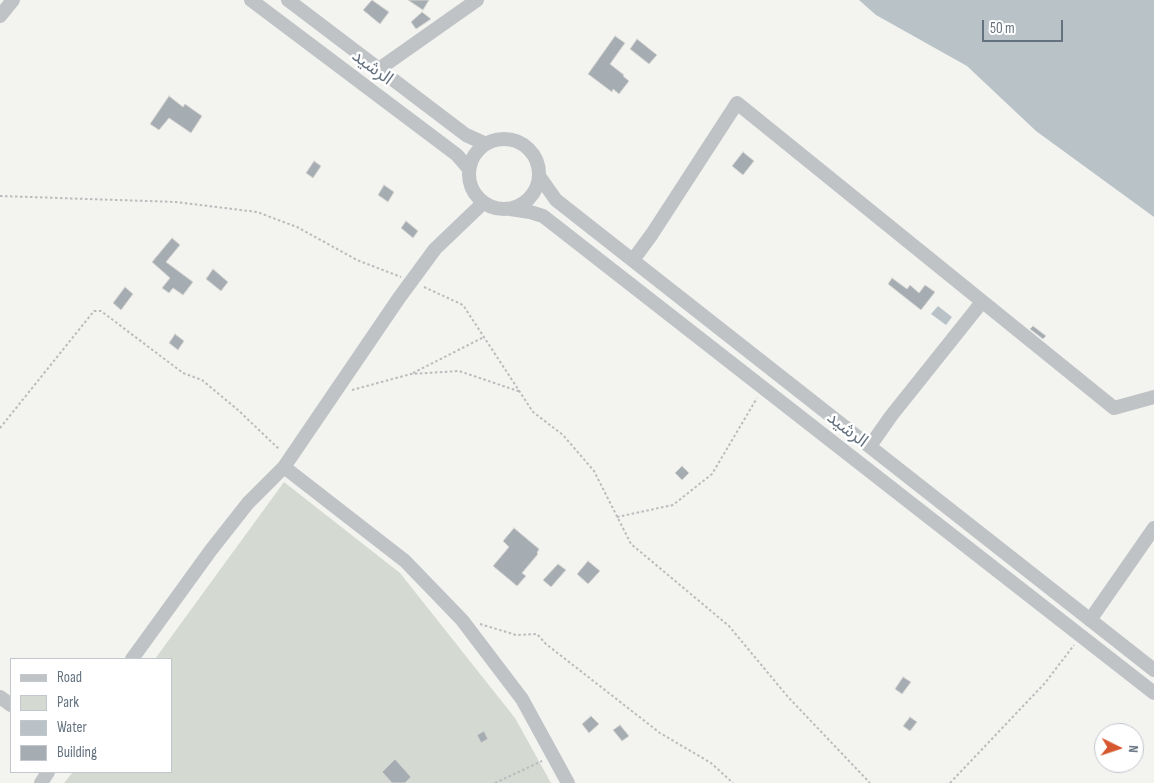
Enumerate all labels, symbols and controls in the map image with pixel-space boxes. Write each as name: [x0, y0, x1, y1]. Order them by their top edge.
scale bar: [984, 10, 1065, 42]
text: 50 m: [990, 19, 1015, 38]
street label: الرشيد: [347, 46, 397, 90]
street label: الرشيد: [822, 407, 872, 453]
legend: [10, 658, 172, 773]
text: Road: [57, 668, 82, 687]
text: Park: [57, 693, 79, 712]
text: Water: [57, 718, 87, 737]
north arrow: [1094, 723, 1144, 773]
text: Building: [57, 743, 97, 762]
text: N: [1125, 745, 1142, 753]

